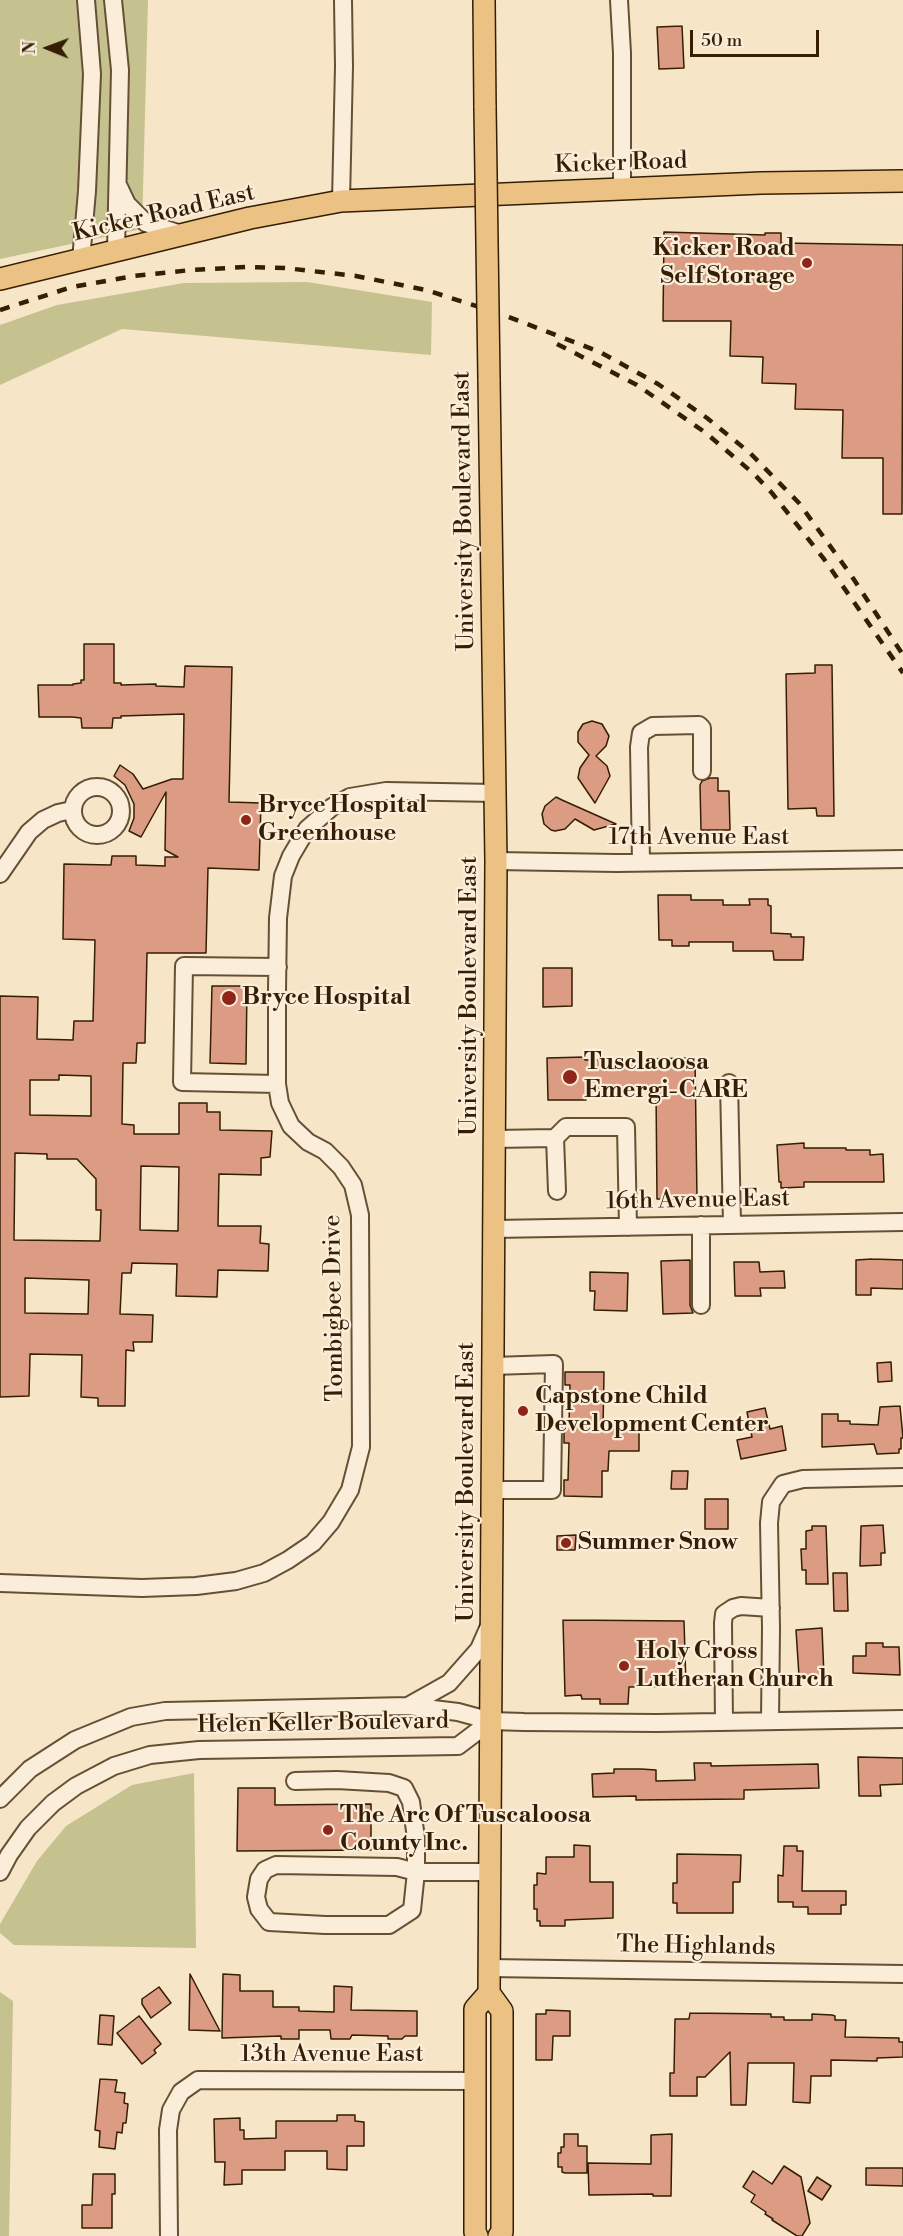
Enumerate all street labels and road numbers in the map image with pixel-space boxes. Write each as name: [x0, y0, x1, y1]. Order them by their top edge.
street label: Kicker Road: [554, 147, 688, 181]
street label: Kicker Road East: [70, 179, 258, 249]
street label: University Boulevard East: [448, 371, 482, 651]
street label: 17th Avenue East: [608, 824, 790, 852]
street label: University Boulevard East: [456, 856, 484, 1136]
street label: 16th Avenue East: [606, 1185, 790, 1217]
street label: Tombigbee Drive: [319, 1214, 351, 1402]
street label: University Boulevard East: [453, 1342, 481, 1622]
street label: Helen Keller Boulevard: [197, 1707, 449, 1741]
street label: The Highlands: [616, 1931, 776, 1963]
street label: 13th Avenue East: [240, 2041, 424, 2069]

